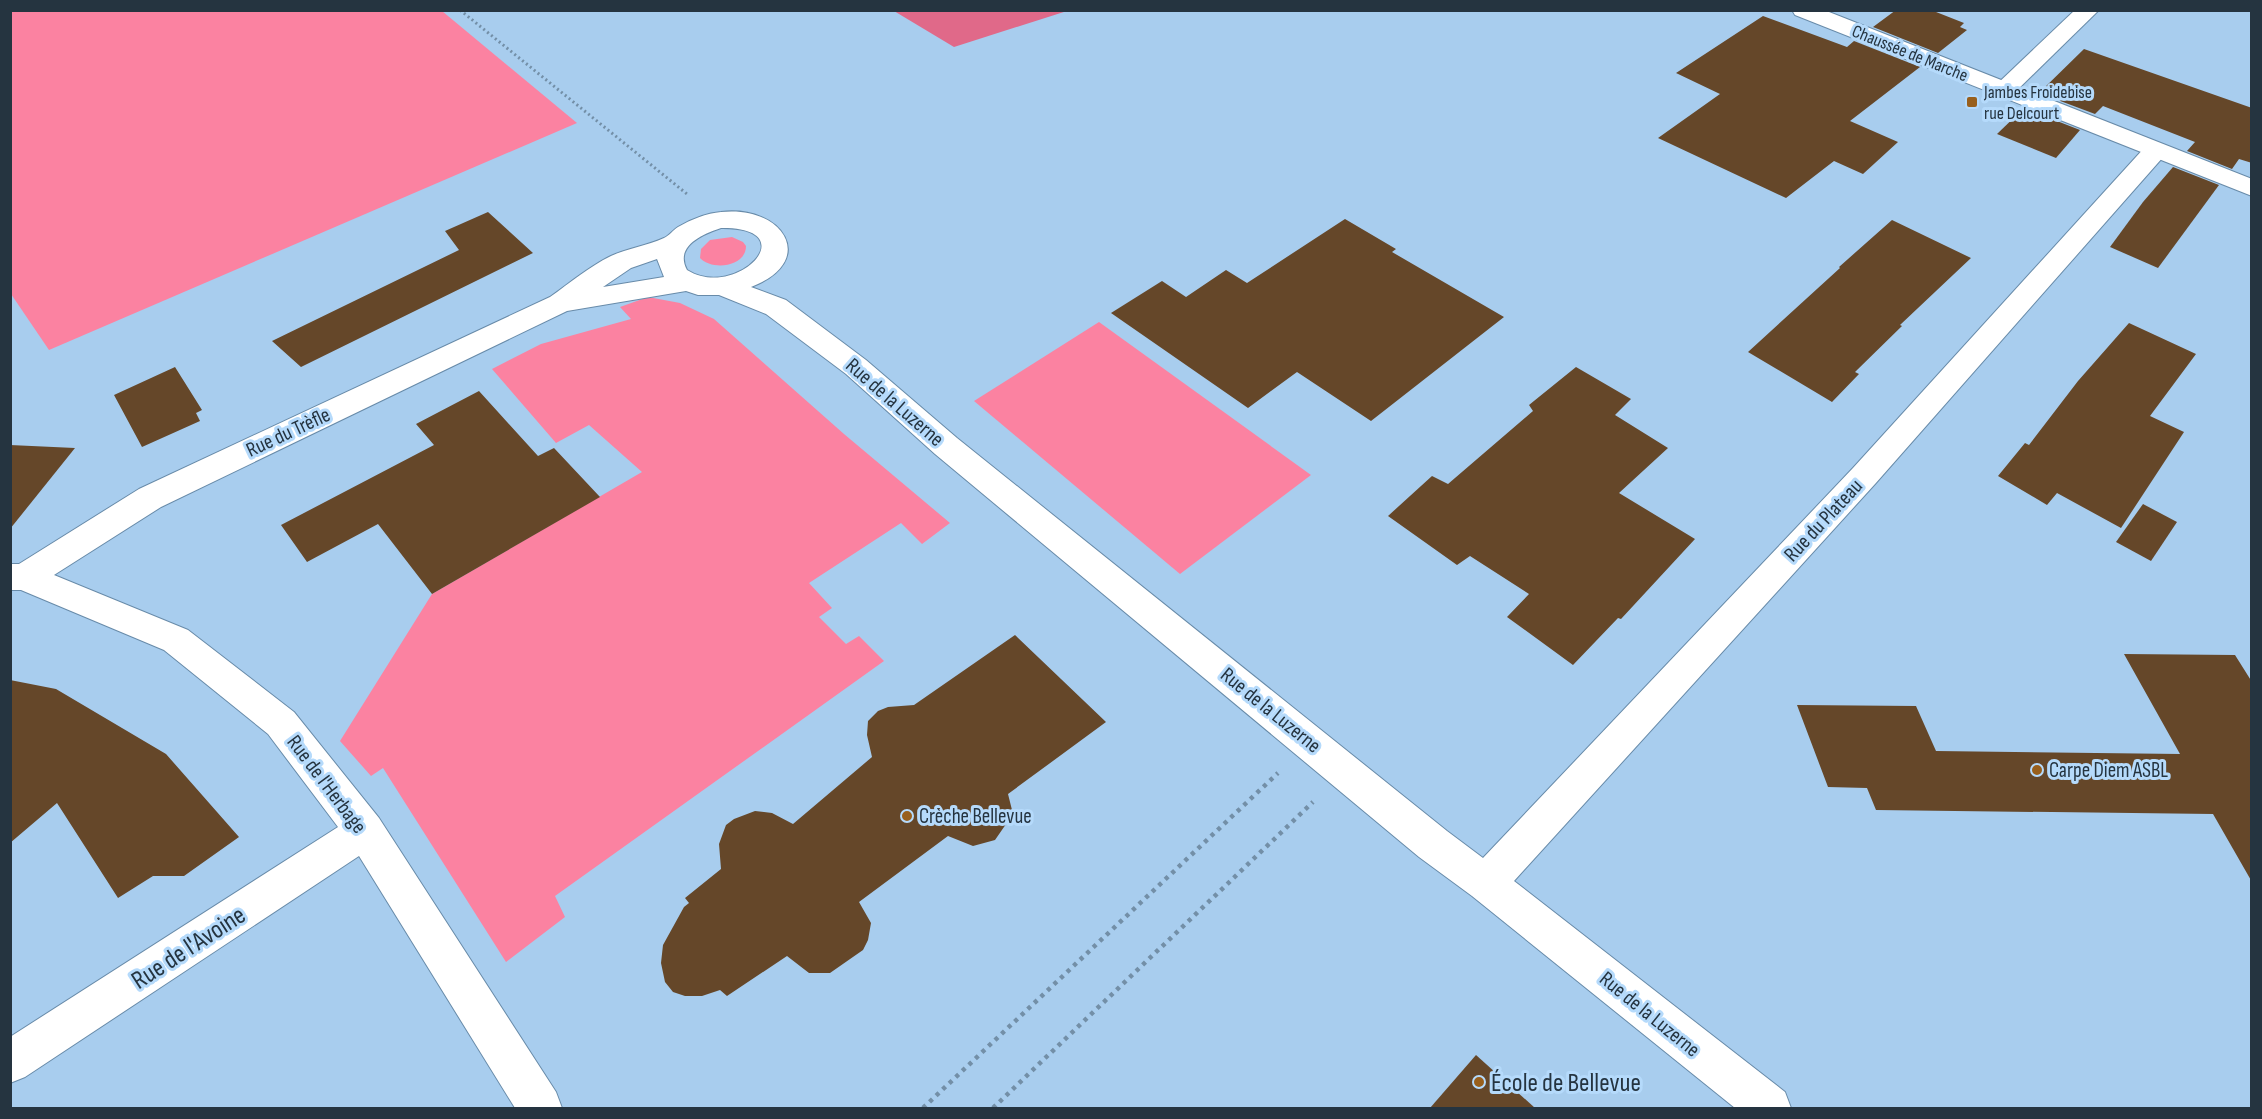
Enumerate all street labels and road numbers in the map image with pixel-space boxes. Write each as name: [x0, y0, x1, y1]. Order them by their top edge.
street label: Chaussée de Marche: [1849, 21, 1971, 86]
street label: Rue de la Luzerne: [840, 353, 949, 452]
street label: Rue du Trèfle: [242, 402, 334, 463]
street label: Rue du Plateau: [1779, 474, 1868, 567]
street label: Rue de la Luzerne: [1215, 662, 1326, 758]
street label: Rue de l'Herbage: [282, 730, 372, 838]
street label: Rue de l'Avoine: [126, 900, 252, 997]
street label: Rue de la Luzerne: [1594, 966, 1705, 1062]

